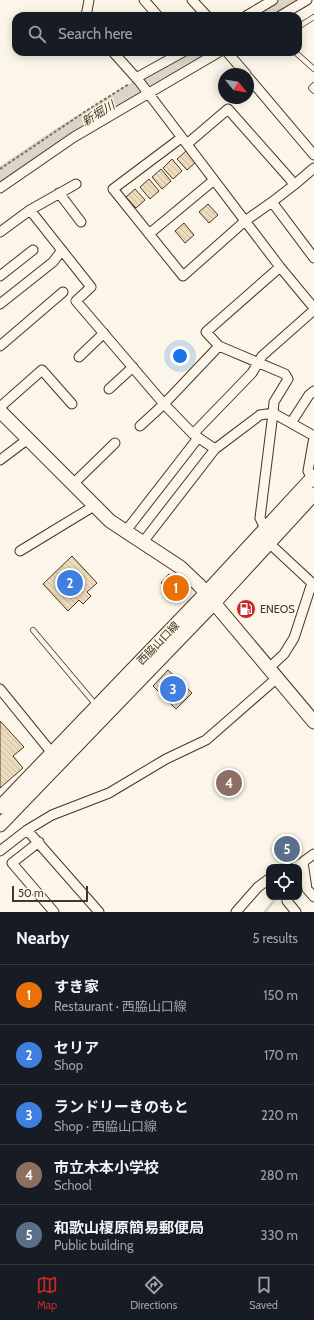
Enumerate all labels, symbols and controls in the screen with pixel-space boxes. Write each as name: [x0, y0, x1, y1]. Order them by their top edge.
search box: [12, 12, 302, 56]
icon: search: [26, 23, 48, 45]
text: Search here: [58, 25, 133, 43]
north arrow: [218, 68, 254, 104]
water label: 新堀川: [79, 96, 119, 129]
your location: [170, 346, 190, 366]
pin: 2: [57, 568, 83, 598]
pin: 1: [163, 573, 189, 603]
fuel station icon: ENEOS: [235, 598, 257, 620]
place label: ENEOS: [260, 602, 295, 616]
street label: 西脇山口線: [134, 618, 182, 668]
pin: 3: [160, 674, 186, 704]
pin: 4: [216, 768, 242, 798]
pin: 5: [274, 834, 300, 864]
map controls: [266, 864, 302, 900]
button: locate: [266, 864, 302, 900]
scale bar: [12, 884, 88, 903]
text: 50 m: [18, 886, 44, 900]
text: Nearby: [16, 928, 69, 948]
text: 5 results: [252, 930, 298, 946]
text: すき家: [54, 978, 99, 996]
text: 1: [27, 987, 31, 1003]
text: 150 m: [263, 987, 298, 1003]
text: Restaurant · 西脇山口線: [54, 998, 187, 1014]
text: セリア: [54, 1039, 99, 1057]
text: 2: [26, 1047, 32, 1063]
text: 170 m: [264, 1047, 298, 1063]
text: Shop: [54, 1057, 83, 1073]
text: ランドリーきのもと: [54, 1098, 189, 1116]
text: 3: [25, 1107, 33, 1123]
text: 220 m: [261, 1107, 298, 1123]
text: Shop · 西脇山口線: [54, 1118, 157, 1134]
text: 市立木本小学校: [54, 1159, 159, 1177]
text: 4: [25, 1167, 33, 1183]
text: 280 m: [260, 1167, 298, 1183]
text: School: [54, 1177, 92, 1193]
text: 和歌山榎原簡易郵便局: [54, 1219, 204, 1237]
text: 5: [26, 1227, 32, 1243]
text: 330 m: [261, 1227, 298, 1243]
text: Public building: [54, 1237, 134, 1253]
tab: Map: [36, 1274, 58, 1312]
tab: Directions: [130, 1274, 177, 1312]
tab: Saved: [249, 1274, 278, 1312]

